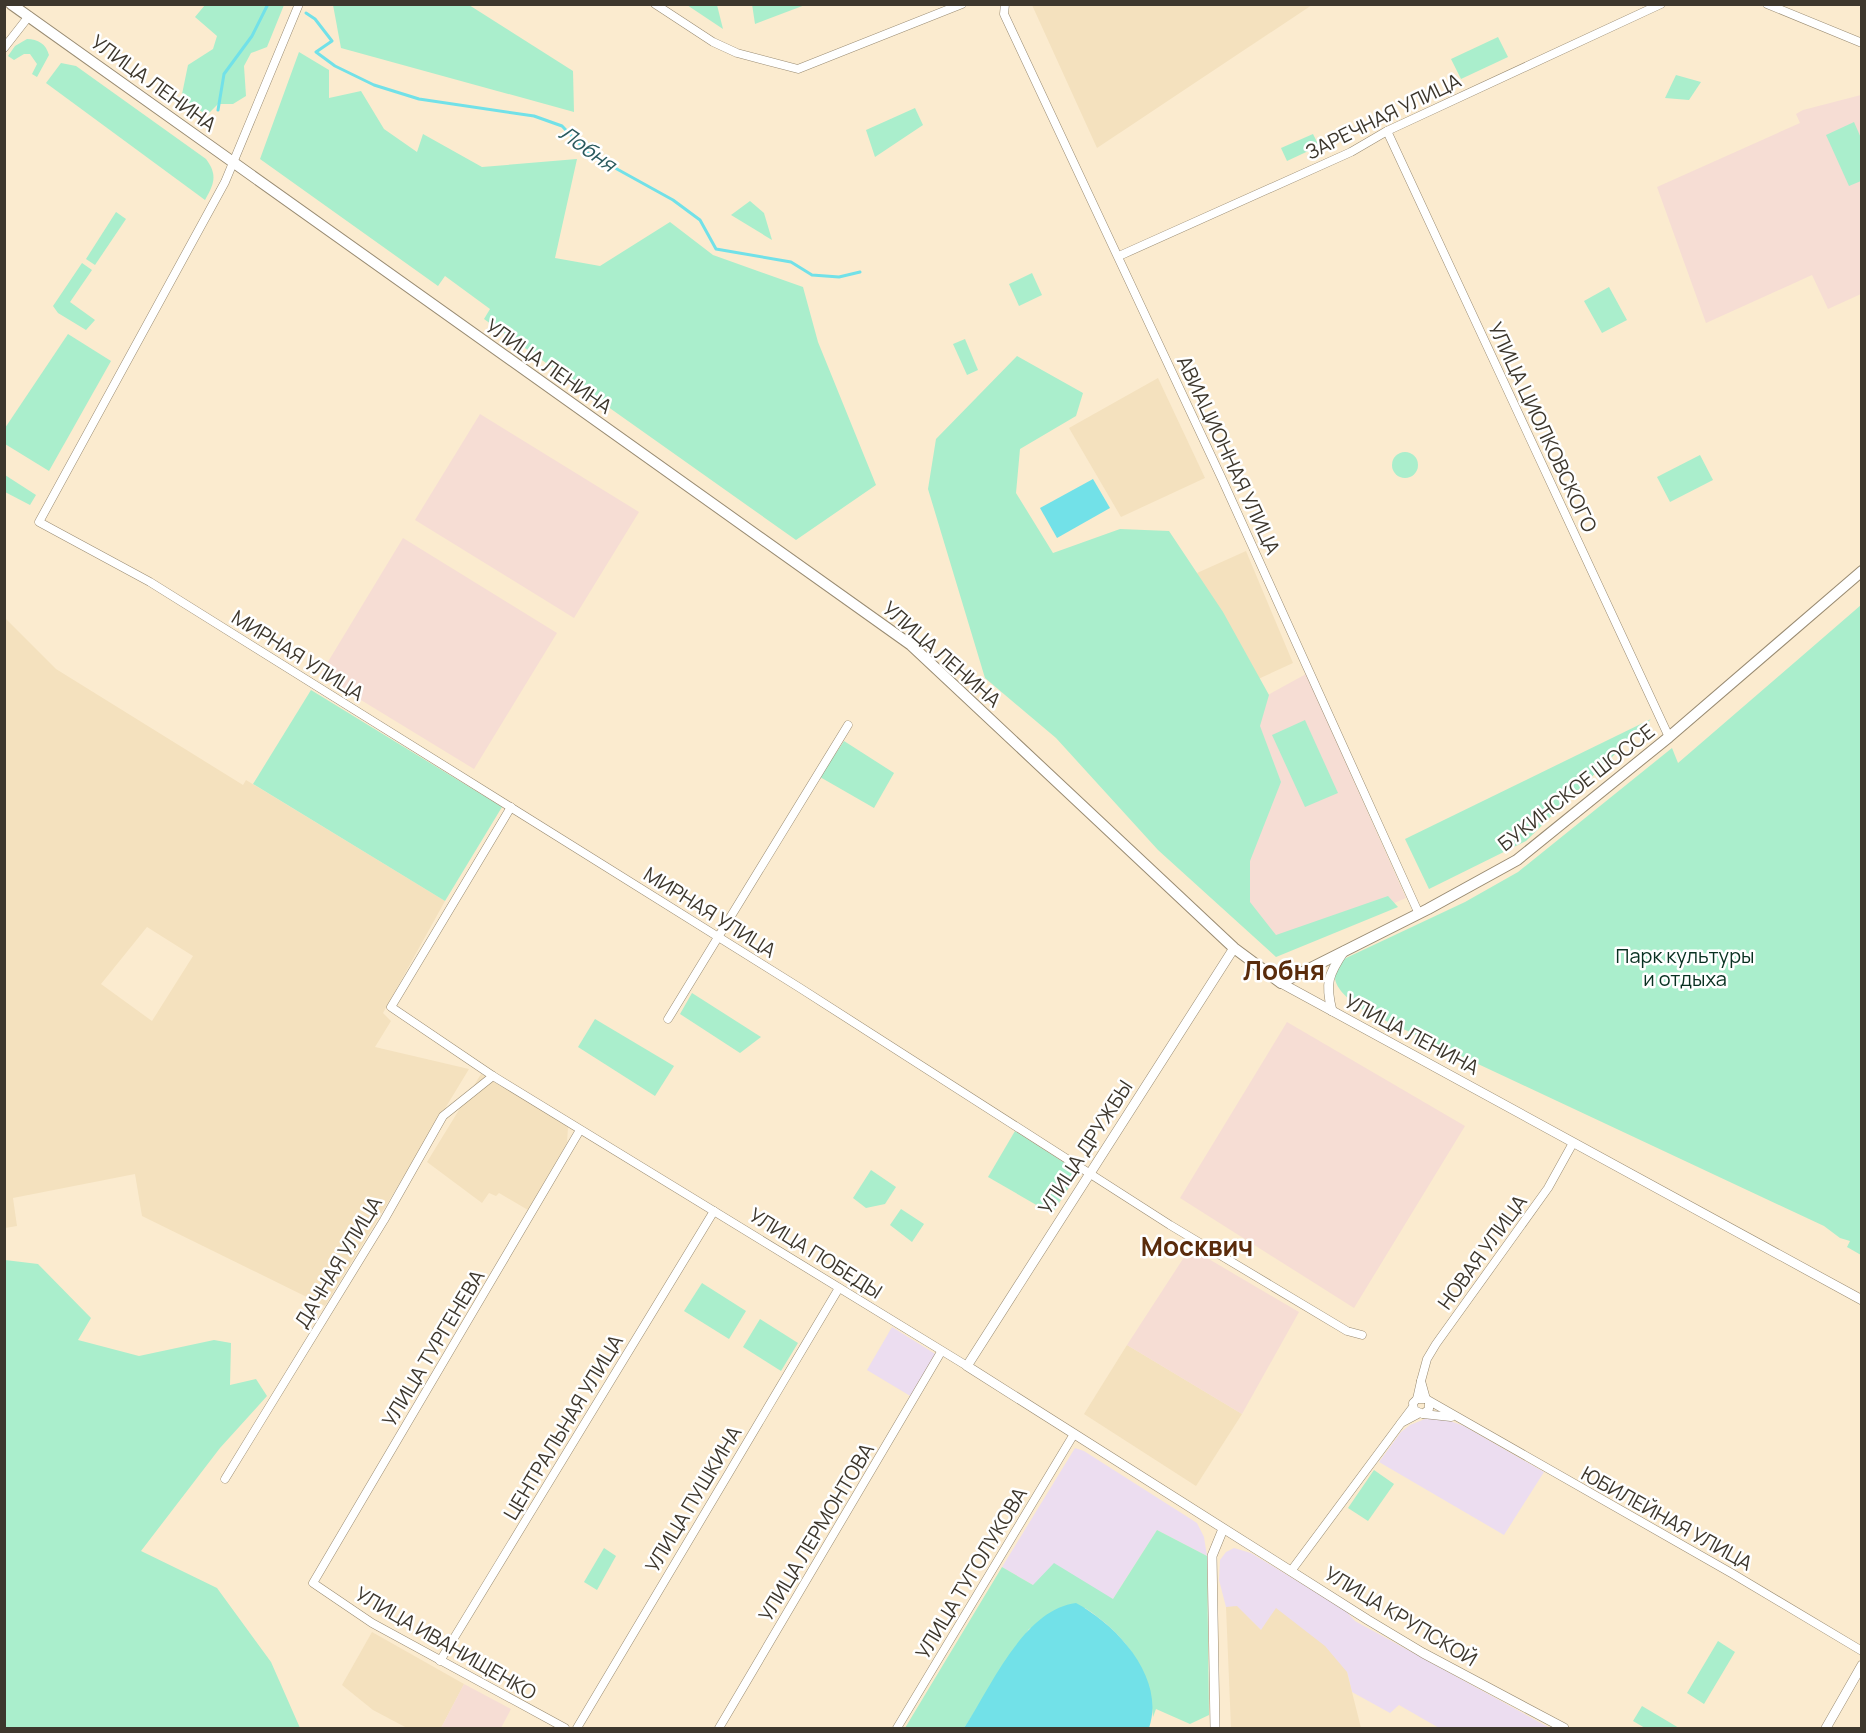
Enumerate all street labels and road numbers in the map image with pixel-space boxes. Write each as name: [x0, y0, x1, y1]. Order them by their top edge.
street label: УЛИЦА ЛЕНИНА: [86, 28, 222, 138]
street label: ЗАРЕЧНАЯ УЛИЦА: [1301, 67, 1465, 165]
street label: УЛИЦА ЛЕНИНА: [480, 312, 618, 420]
street label: УЛИЦА ЦИОЛКОВСКОГО: [1482, 318, 1604, 536]
street label: АВИАЦИОННАЯ УЛИЦА: [1171, 351, 1287, 559]
street label: УЛИЦА ЛЕНИНА: [877, 595, 1007, 713]
street label: МИРНАЯ УЛИЦА: [227, 603, 370, 707]
street label: БУКИНСКОЕ ШОССЕ: [1492, 717, 1660, 857]
street label: МИРНАЯ УЛИЦА: [639, 860, 782, 964]
street label: УЛИЦА ЛЕНИНА: [1340, 987, 1484, 1081]
street label: УЛИЦА ДРУЖБЫ: [1032, 1075, 1138, 1219]
street label: НОВАЯ УЛИЦА: [1431, 1189, 1533, 1315]
street label: ДАЧНАЯ УЛИЦА: [288, 1191, 388, 1333]
street label: УЛИЦА ПОБЕДЫ: [744, 1201, 888, 1305]
street label: УЛИЦА ТУРГЕНЕВА: [376, 1264, 491, 1431]
street label: ЦЕНТРАЛЬНАЯ УЛИЦА: [497, 1329, 629, 1525]
street label: УЛИЦА ПУШКИНА: [639, 1421, 748, 1577]
street label: УЛИЦА ЛЕРМОНТОВА: [752, 1438, 880, 1626]
street label: ЮБИЛЕЙНАЯ УЛИЦА: [1577, 1460, 1758, 1576]
street label: УЛИЦА ТУГОЛУКОВА: [909, 1482, 1033, 1664]
street label: УЛИЦА КРУПСКОЙ: [1320, 1560, 1482, 1672]
street label: УЛИЦА ИВАНИЩЕНКО: [350, 1580, 542, 1706]

